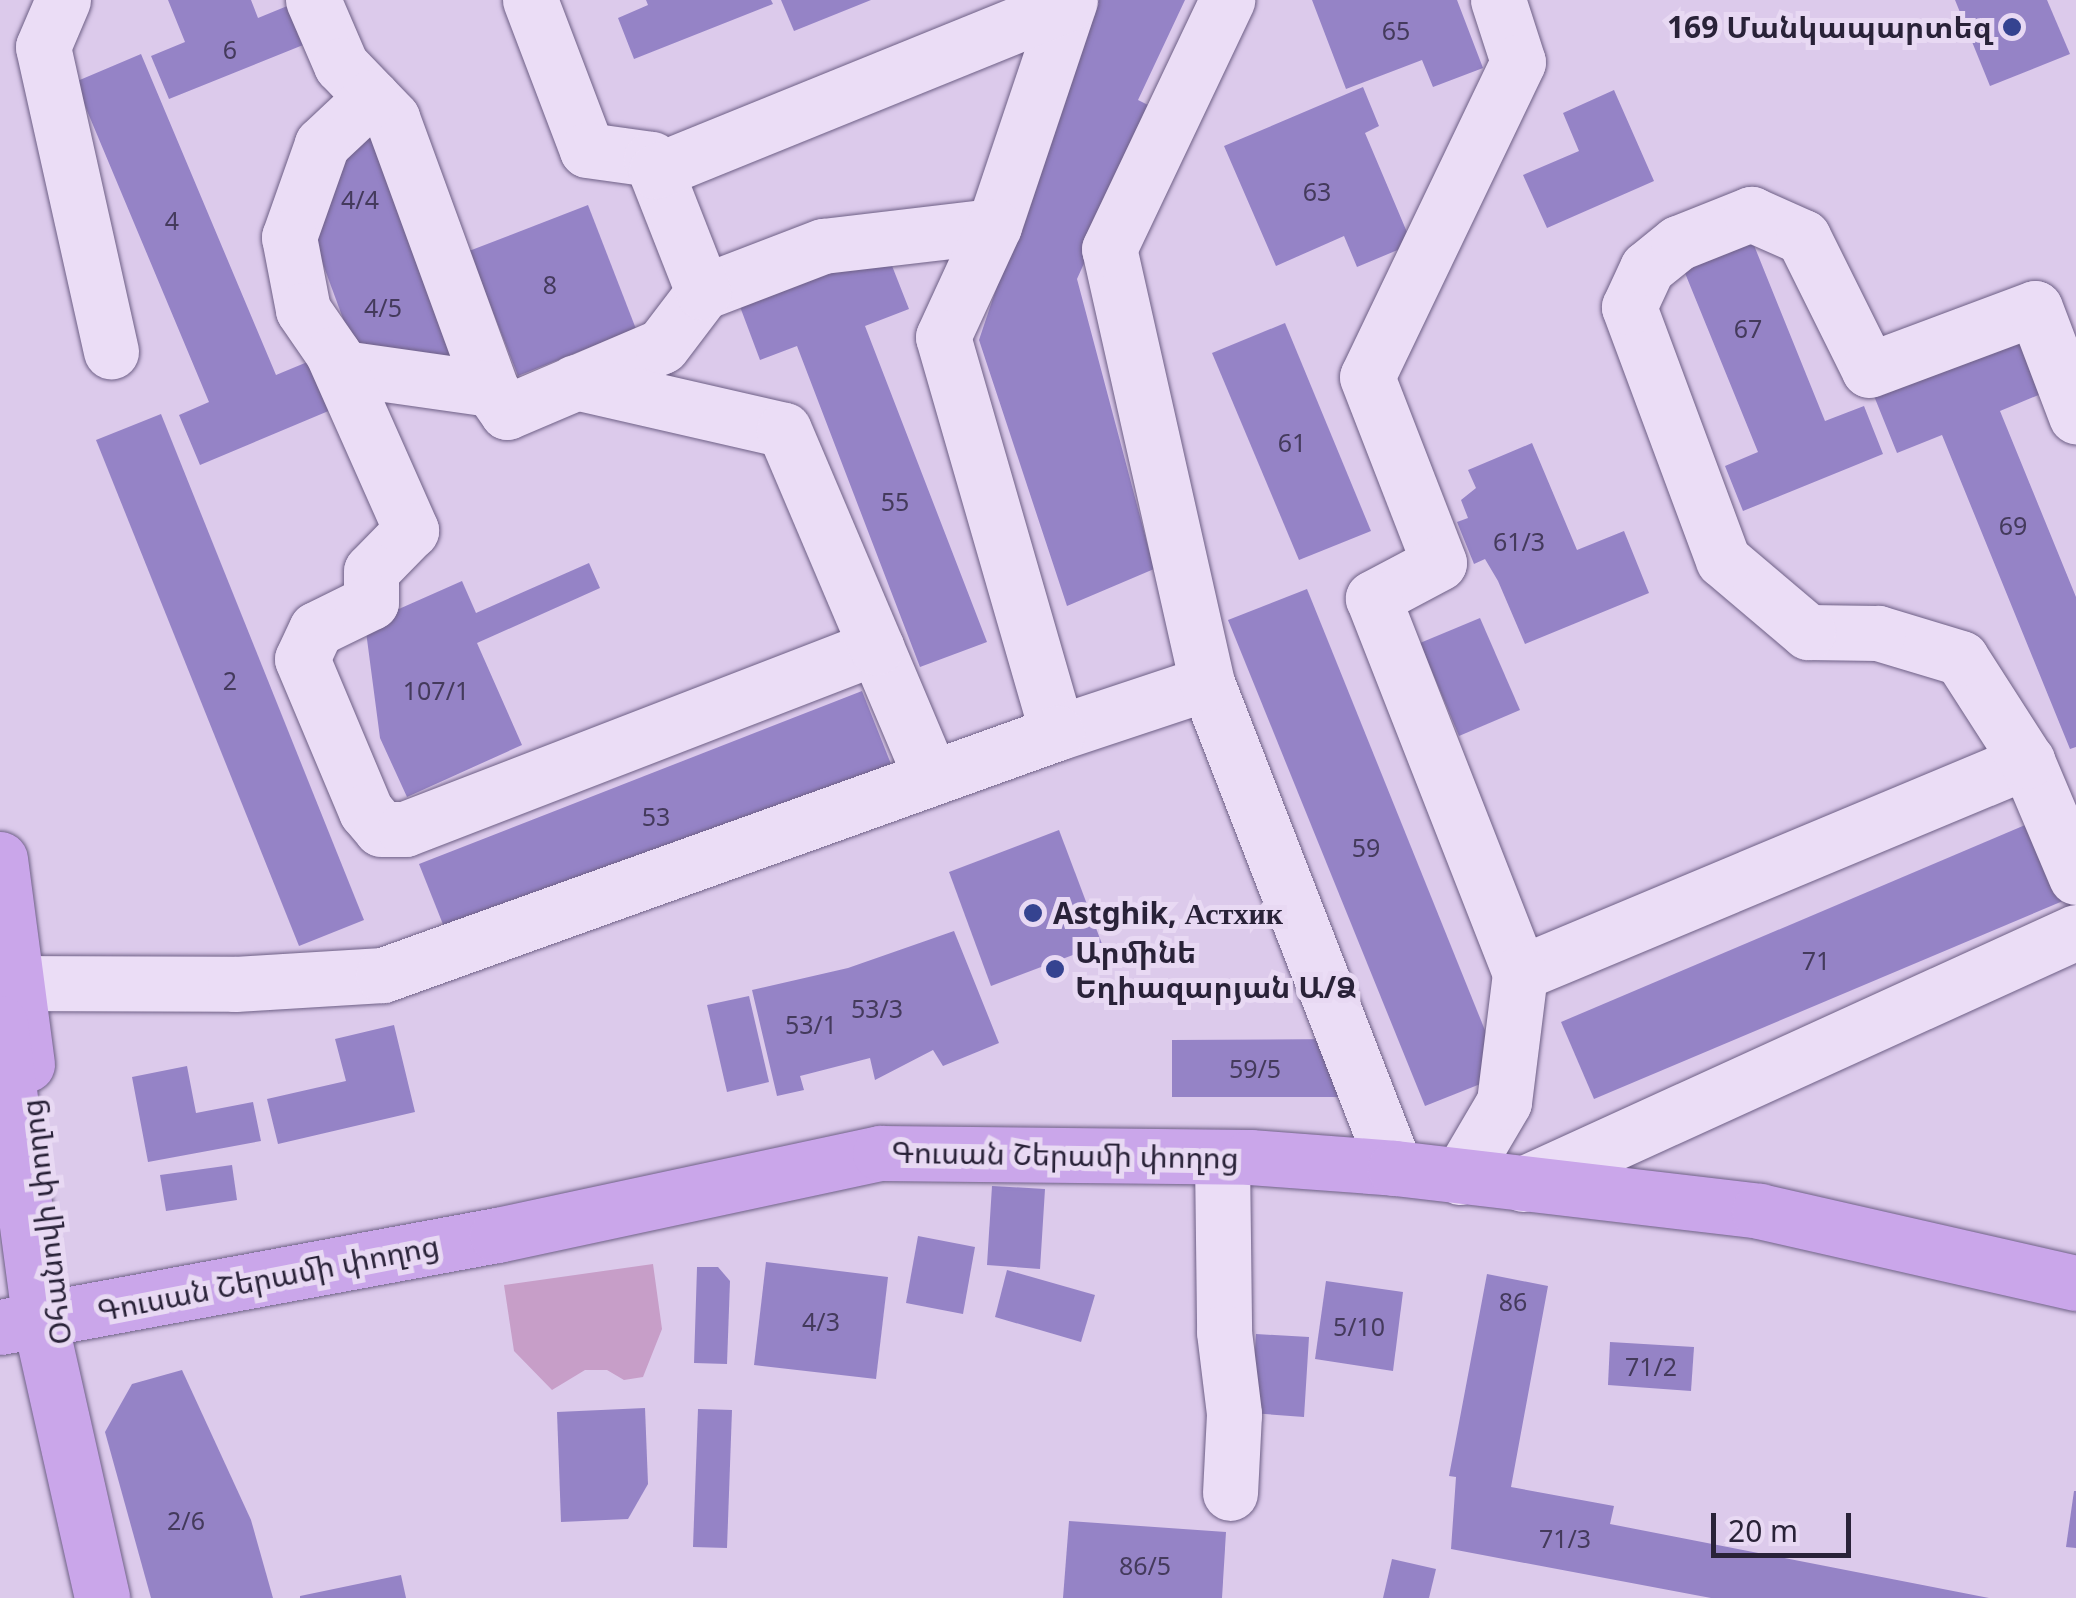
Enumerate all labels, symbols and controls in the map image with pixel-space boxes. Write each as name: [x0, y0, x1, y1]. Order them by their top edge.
place label: 169 Մանկապարտեզ: [1667, 9, 1992, 45]
house number: 65: [1382, 15, 1410, 45]
marker: 169 Մանկապարտեզ: [2001, 16, 2023, 38]
house number: 6: [223, 34, 237, 64]
house number: 63: [1303, 176, 1331, 206]
house number: 4/4: [341, 184, 379, 214]
house number: 4: [165, 205, 179, 235]
house number: 8: [543, 269, 557, 299]
house number: 4/5: [364, 292, 402, 322]
house number: 67: [1734, 313, 1762, 343]
house number: 61: [1278, 427, 1306, 457]
house number: 55: [881, 486, 909, 516]
house number: 69: [1999, 510, 2027, 540]
house number: 61/3: [1493, 526, 1545, 556]
house number: 2: [223, 665, 237, 695]
house number: 107/1: [403, 675, 469, 705]
house number: 53: [642, 801, 670, 831]
house number: 59: [1352, 832, 1380, 862]
place label: Astghik, Астхик: [1053, 895, 1283, 931]
marker: Astghik, Астхик: [1022, 902, 1044, 924]
place label: Արմինե Եղիազարյան Ա/Ձ: [1075, 934, 1356, 1004]
house number: 71: [1802, 945, 1830, 975]
marker: Արմինե Եղիազարյան Ա/Ձ: [1044, 958, 1066, 980]
house number: 53/3: [851, 993, 903, 1023]
house number: 53/1: [785, 1009, 837, 1039]
house number: 59/5: [1229, 1053, 1281, 1083]
street label: Օհանովի փողոց: [13, 1097, 79, 1347]
street label: Գուսան Շերամի փողոց: [891, 1134, 1239, 1176]
street label: Գուսան Շերամի փողոց: [94, 1227, 442, 1329]
house number: 86: [1499, 1286, 1527, 1316]
house number: 4/3: [802, 1306, 840, 1336]
house number: 5/10: [1333, 1311, 1385, 1341]
house number: 71/2: [1625, 1351, 1677, 1381]
scale bar: [1716, 1493, 1856, 1555]
house number: 2/6: [167, 1505, 205, 1535]
text: 20 m: [1728, 1510, 1798, 1551]
house number: 71/3: [1539, 1523, 1591, 1553]
house number: 86/5: [1119, 1550, 1171, 1580]

